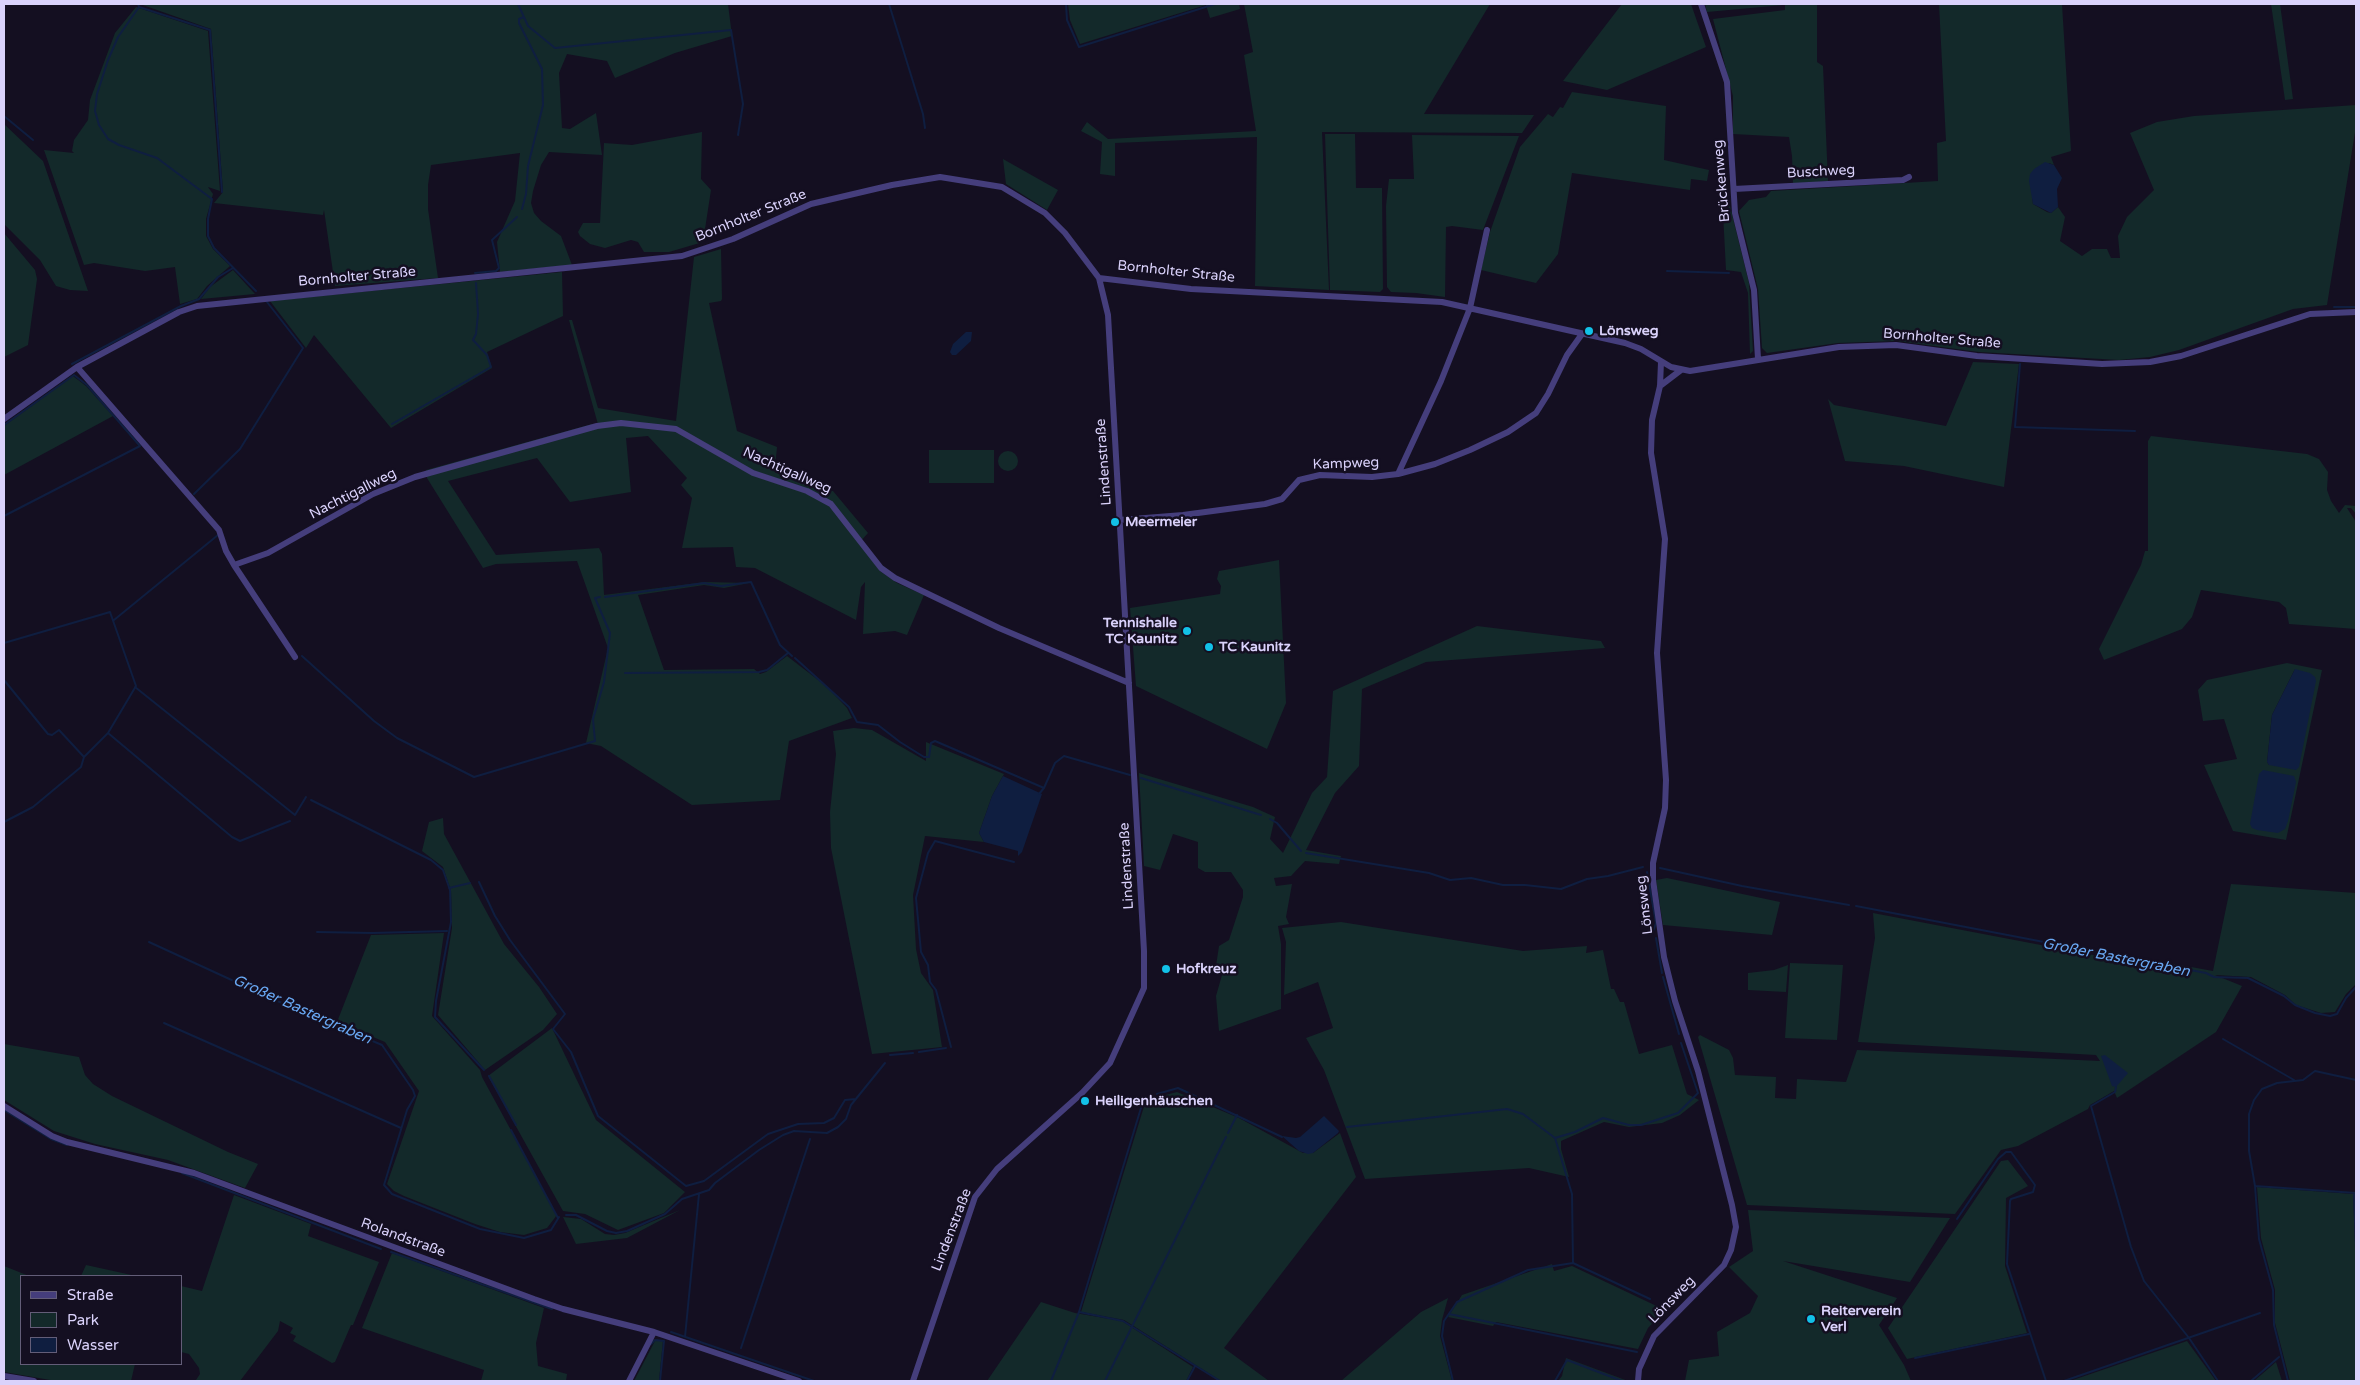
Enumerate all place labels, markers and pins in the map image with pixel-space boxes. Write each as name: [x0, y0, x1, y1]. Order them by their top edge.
place label: Lönsweg: [1599, 323, 1659, 339]
marker: Lönsweg: [1583, 325, 1595, 337]
place label: Meermeier: [1125, 514, 1197, 530]
marker: Meermeier: [1109, 516, 1121, 528]
place label: Tennishalle TC Kaunitz: [1103, 615, 1177, 648]
marker: Tennishalle TC Kaunitz: [1181, 625, 1193, 637]
place label: TC Kaunitz: [1219, 639, 1291, 655]
marker: TC Kaunitz: [1203, 641, 1215, 653]
place label: Hofkreuz: [1176, 961, 1236, 977]
marker: Hofkreuz: [1160, 963, 1172, 975]
place label: Heiligenhäuschen: [1095, 1093, 1213, 1109]
marker: Heiligenhäuschen: [1079, 1095, 1091, 1107]
place label: Reiterverein Verl: [1821, 1303, 1901, 1335]
marker: Reiterverein Verl: [1805, 1313, 1817, 1325]

